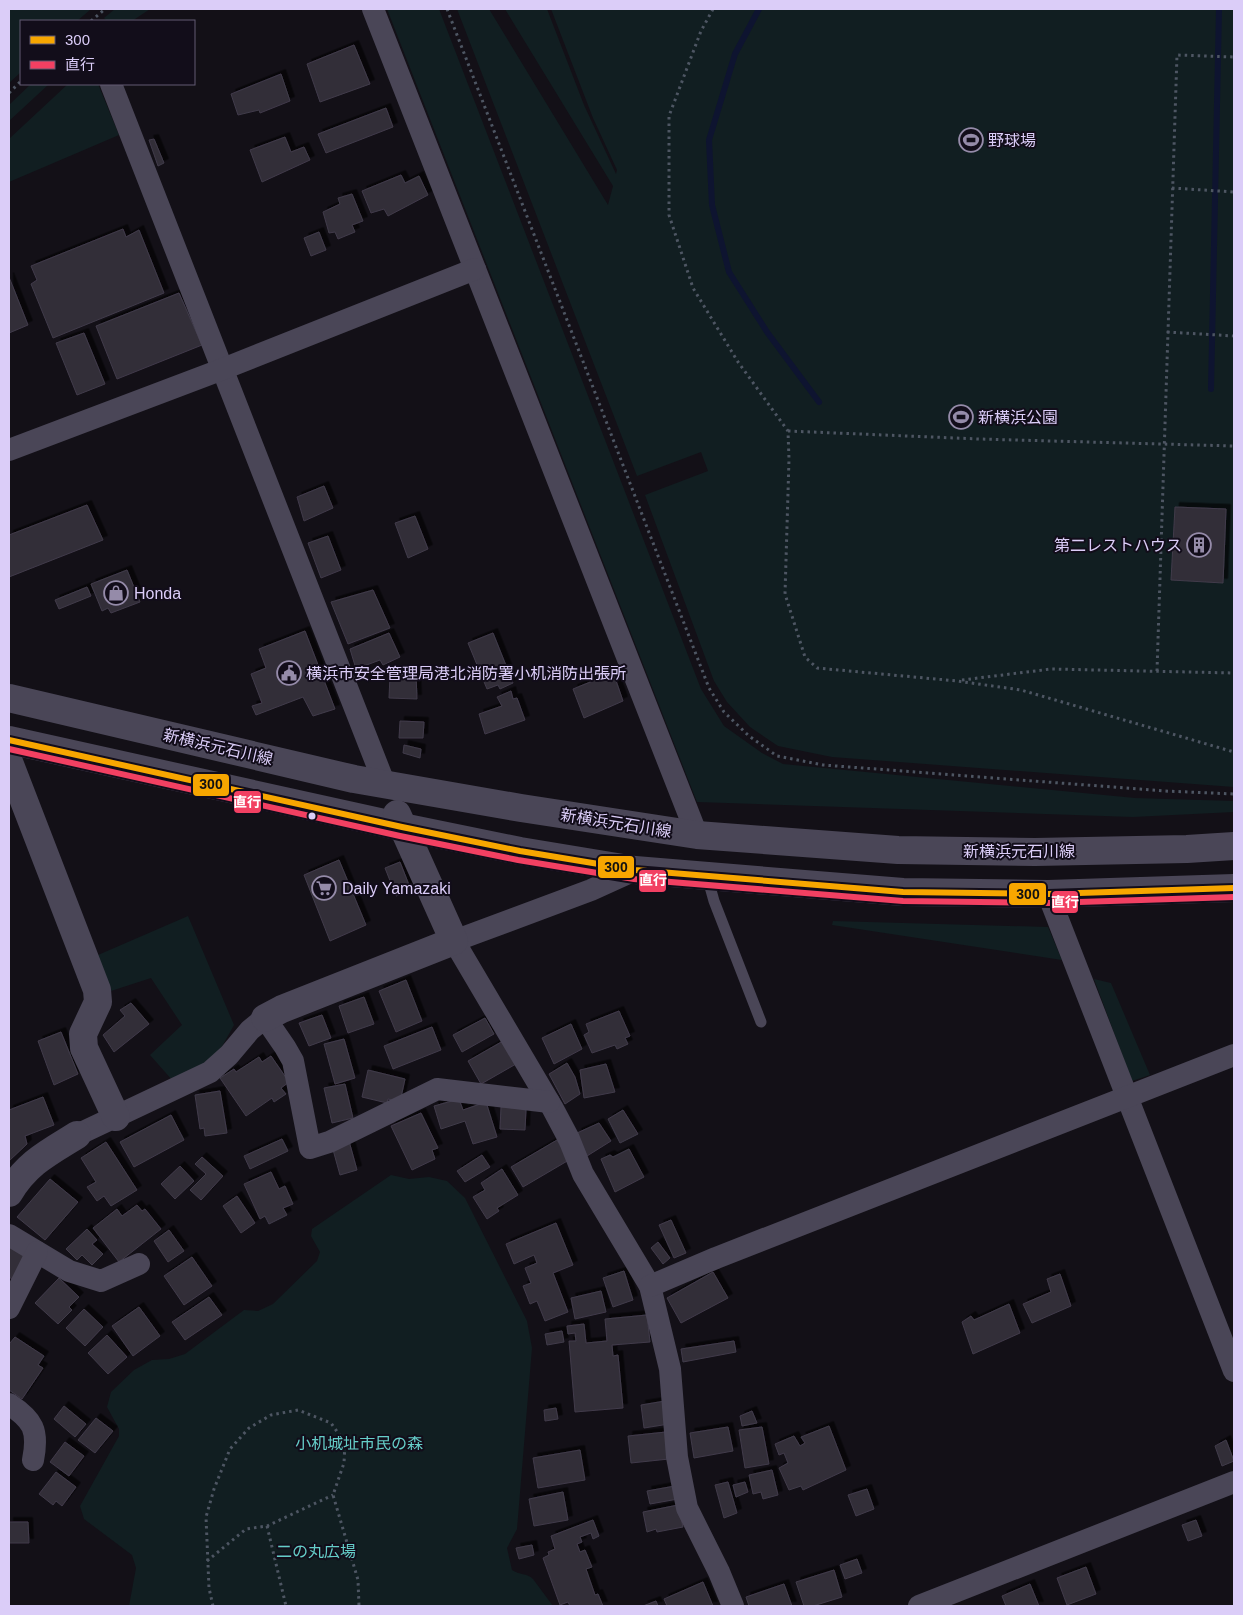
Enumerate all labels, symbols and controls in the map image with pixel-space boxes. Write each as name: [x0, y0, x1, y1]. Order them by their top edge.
legend: [20, 20, 195, 85]
text: 300: [65, 31, 90, 48]
text: 直行: [65, 56, 95, 73]
sports icon: 野球場: [958, 127, 984, 153]
place label: 野球場: [988, 132, 1036, 149]
sports icon: 新横浜公園: [948, 404, 974, 430]
place label: 新横浜公園: [978, 409, 1058, 426]
building icon: 第二レストハウス: [1186, 532, 1212, 558]
place label: 第二レストハウス: [1054, 537, 1182, 554]
shop icon: Honda: [103, 580, 129, 606]
place label: Honda: [134, 585, 181, 602]
public building icon: 横浜市安全管理局港北消防署小机消防出張所: [276, 660, 302, 686]
place label: 横浜市安全管理局港北消防署小机消防出張所: [306, 665, 626, 682]
street label: 新横浜元石川線: [162, 726, 274, 768]
line badge: 300: [192, 773, 230, 797]
text: 300: [199, 776, 223, 792]
line badge: 直行: [233, 790, 262, 814]
text: 直行: [233, 794, 261, 810]
street label: 新横浜元石川線: [559, 806, 673, 840]
unlabelled marker: [307, 811, 317, 821]
street label: 新横浜元石川線: [963, 843, 1075, 860]
line badge: 300: [597, 855, 635, 879]
text: 300: [604, 859, 628, 875]
line badge: 直行: [638, 869, 667, 893]
text: 直行: [639, 872, 667, 888]
supermarket icon: Daily Yamazaki: [311, 875, 337, 901]
place label: Daily Yamazaki: [342, 880, 451, 897]
line badge: 300: [1008, 882, 1047, 906]
text: 300: [1016, 886, 1040, 902]
line badge: 直行: [1051, 890, 1079, 914]
text: 直行: [1051, 894, 1079, 910]
park label: 小机城址市民の森: [295, 1435, 423, 1452]
park label: 二の丸広場: [276, 1543, 356, 1560]

